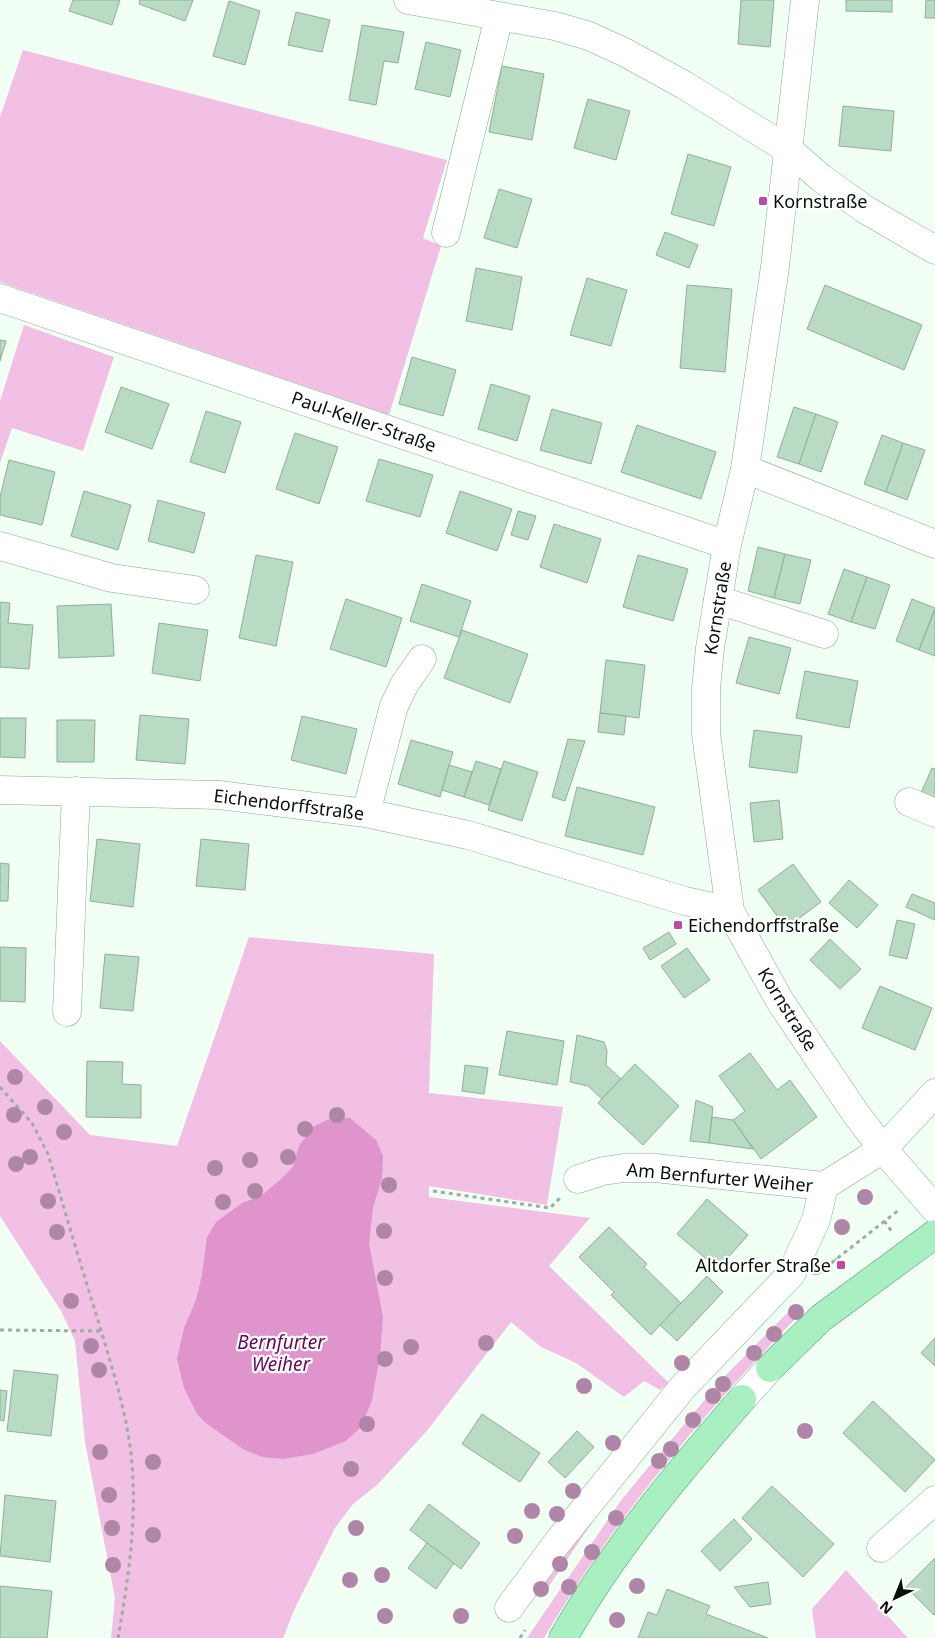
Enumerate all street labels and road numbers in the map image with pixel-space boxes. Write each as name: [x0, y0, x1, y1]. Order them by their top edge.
street label: Paul-Keller-Straße: [288, 385, 440, 457]
street label: Kornstraße: [698, 560, 736, 656]
street label: Eichendorffstraße: [212, 783, 366, 825]
street label: Kornstraße: [753, 963, 823, 1055]
street label: Am Bernfurter Weiher: [626, 1157, 815, 1197]

